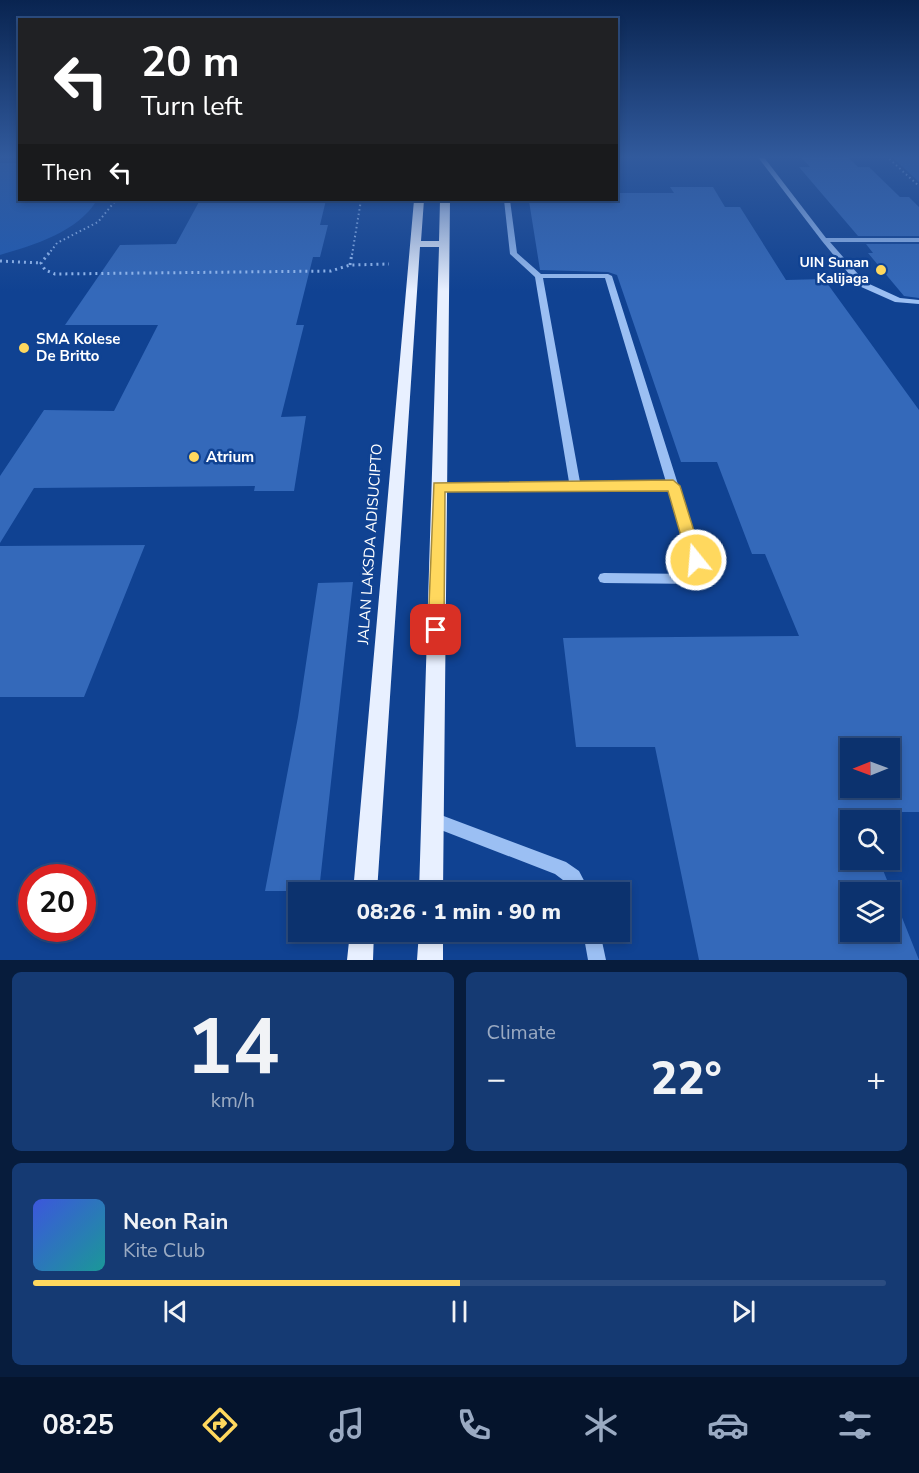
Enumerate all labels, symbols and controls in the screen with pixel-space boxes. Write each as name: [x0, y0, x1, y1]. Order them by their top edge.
text: 20 m: [141, 34, 240, 91]
icon: left: [42, 42, 120, 120]
text: Turn left: [141, 88, 242, 125]
icon: left: [104, 156, 137, 189]
text: Then: [42, 158, 92, 188]
place label: UIN Sunan Kalijaga: [800, 253, 869, 288]
marker: UIN Sunan Kalijaga: [874, 263, 888, 277]
place label: SMA Kolese De Britto: [36, 329, 120, 366]
marker: SMA Kolese De Britto: [17, 341, 31, 355]
street label: JALAN LAKSDA ADISUCIPTO: [353, 443, 387, 646]
place label: Atrium: [206, 447, 254, 467]
marker: Atrium: [187, 450, 201, 464]
position arrow: [664, 528, 728, 592]
pin: [410, 604, 461, 655]
icon: arrive: [419, 613, 452, 646]
north arrow: [840, 738, 900, 798]
map controls: [840, 738, 900, 942]
button: search: [840, 810, 900, 870]
speed limit sign: 20: [18, 864, 96, 942]
button: layers: [840, 882, 900, 942]
text: 08:26 · 1 min · 90 m: [357, 897, 561, 927]
text: 14: [186, 994, 280, 1101]
text: Climate: [487, 1019, 556, 1046]
text: 22°: [651, 1049, 722, 1110]
text: −: [487, 1057, 506, 1102]
text: +: [866, 1057, 886, 1102]
text: km/h: [211, 1087, 255, 1114]
text: Neon Rain: [123, 1207, 228, 1237]
text: Kite Club: [123, 1237, 205, 1264]
icon: previous: [159, 1295, 192, 1328]
icon: pause: [443, 1295, 476, 1328]
icon: next: [727, 1295, 760, 1328]
icon: directions: [199, 1404, 241, 1446]
icon: music: [326, 1404, 368, 1446]
icon: phone: [453, 1404, 495, 1446]
icon: climate: [580, 1404, 622, 1446]
icon: car: [707, 1404, 749, 1446]
icon: filters: [834, 1404, 876, 1446]
text: 08:25: [43, 1407, 114, 1444]

